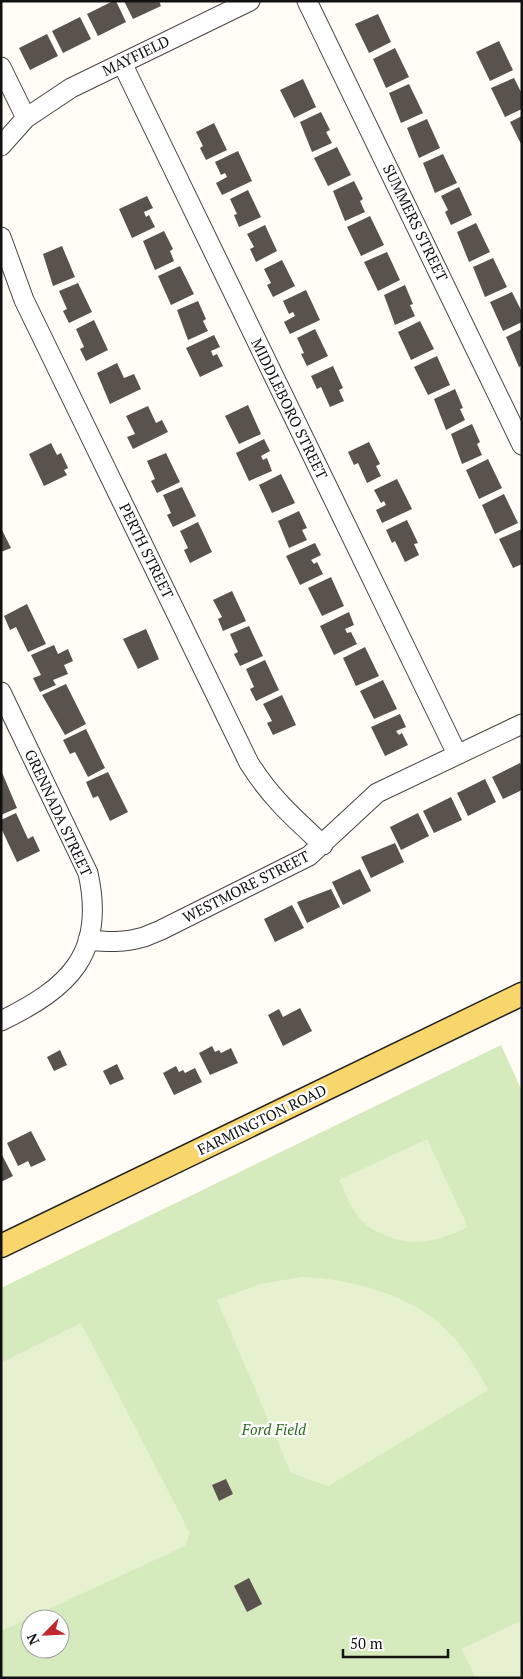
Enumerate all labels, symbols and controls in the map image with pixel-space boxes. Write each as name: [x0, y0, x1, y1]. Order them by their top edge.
street label: MAYFIELD: [99, 30, 173, 80]
street label: SUMMERS STREET: [379, 161, 453, 284]
street label: MIDDLEBORO STREET: [247, 335, 333, 482]
street label: PERTH STREET: [115, 499, 179, 602]
street label: GRENNADA STREET: [21, 746, 97, 879]
street label: WESTMORE STREET: [179, 845, 312, 927]
street label: FARMINGTON ROAD: [194, 1079, 329, 1159]
park label: Ford Field: [241, 1419, 307, 1439]
north arrow: [20, 1609, 70, 1659]
scale bar: [343, 1626, 448, 1658]
text: N: [22, 1630, 44, 1648]
text: 50 m: [350, 1633, 383, 1653]

